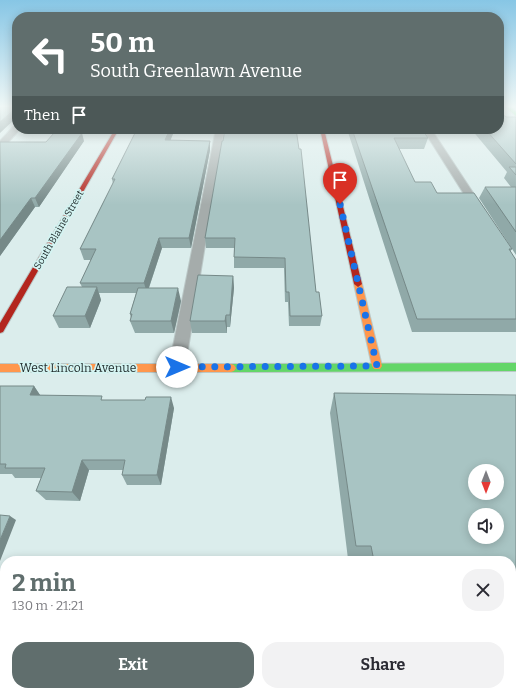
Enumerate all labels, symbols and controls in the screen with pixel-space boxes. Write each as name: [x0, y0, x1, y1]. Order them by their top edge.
text: 50 m: [90, 26, 155, 59]
icon: left: [24, 28, 76, 80]
text: South Greenlawn Avenue: [90, 60, 302, 82]
icon: arrive: [68, 104, 90, 126]
text: Then: [24, 106, 60, 124]
pin: [323, 163, 357, 204]
icon: arrive: [329, 169, 351, 191]
street label: South Blaine Street: [32, 188, 87, 272]
position arrow: [156, 346, 198, 388]
street label: West Lincoln Avenue: [20, 361, 136, 375]
north arrow: [468, 464, 504, 500]
map controls: [468, 464, 504, 544]
button: sound: [468, 508, 504, 544]
text: 2 min: [12, 569, 76, 597]
button: close: [462, 569, 504, 611]
text: 130 m · 21:21: [12, 598, 83, 613]
button: Exit: [12, 642, 254, 688]
button: Share: [262, 642, 504, 688]

